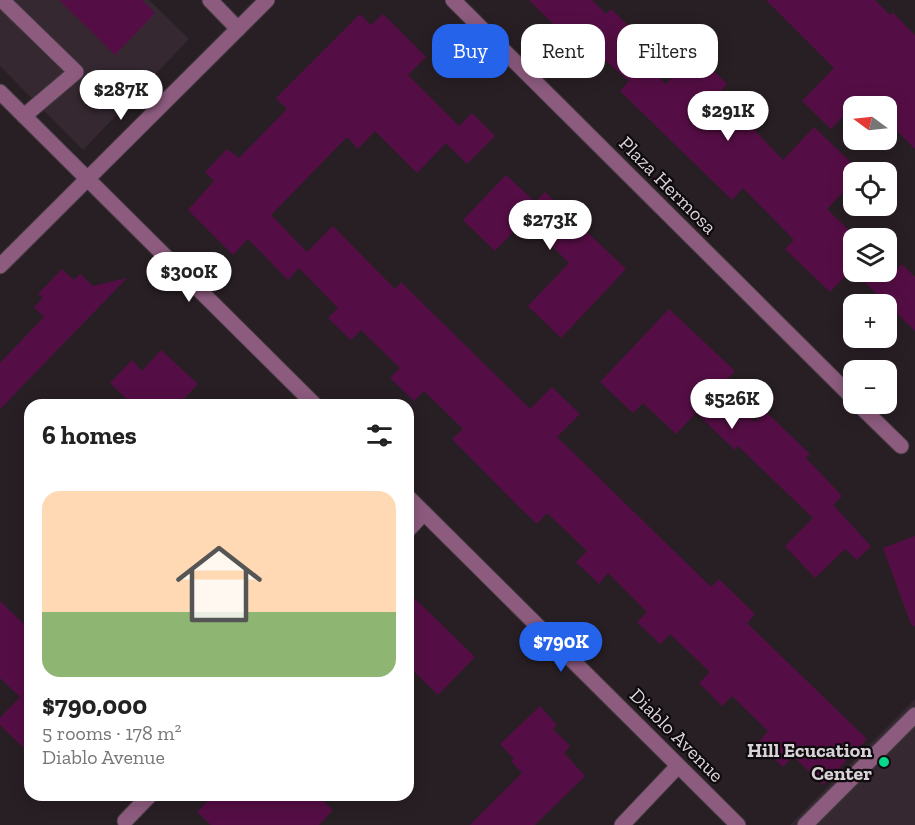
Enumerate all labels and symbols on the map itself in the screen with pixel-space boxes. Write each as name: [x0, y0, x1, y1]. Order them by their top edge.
pin: $287K: [79, 70, 163, 121]
pin: $291K: [686, 91, 770, 142]
north arrow: [843, 96, 897, 150]
street label: Plaza Hermosa: [614, 131, 722, 239]
pin: $273K: [508, 200, 592, 251]
pin: $300K: [147, 252, 231, 303]
pin: $526K: [690, 379, 774, 430]
pin: $790K: [519, 622, 603, 673]
street label: Diablo Avenue: [625, 683, 729, 787]
place label: Hill Ecucation Center: [747, 738, 872, 785]
marker: Hill Ecucation Center: [877, 755, 891, 769]

